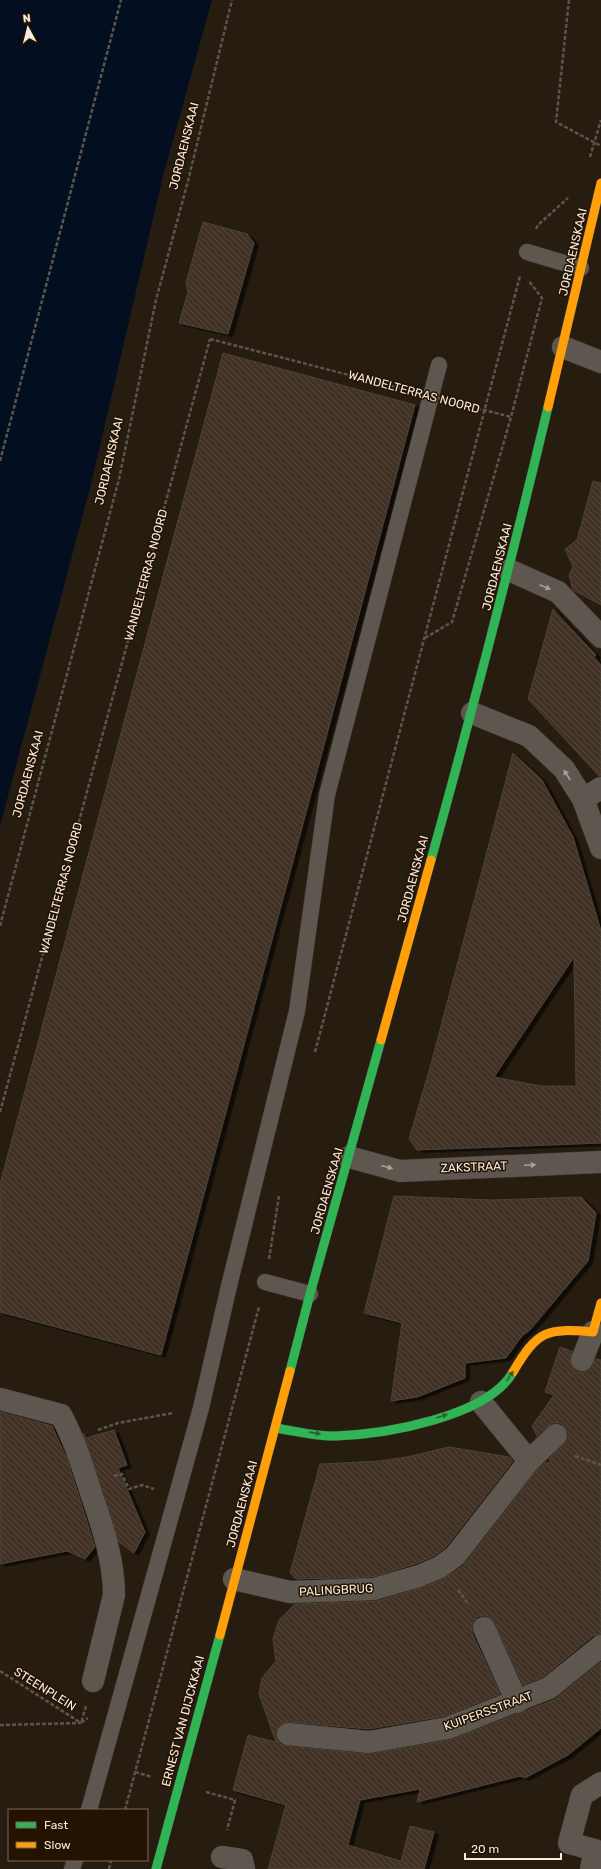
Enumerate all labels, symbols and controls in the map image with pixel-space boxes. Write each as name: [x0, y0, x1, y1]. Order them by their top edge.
north arrow: [8, 8, 48, 48]
text: N: [22, 12, 32, 26]
street label: JORDAENSKAAI: [166, 101, 202, 191]
street label: JORDAENSKAAI: [556, 207, 590, 297]
street label: WANDELTERRAS NOORD: [347, 368, 481, 416]
street label: JORDAENSKAAI: [92, 416, 126, 506]
street label: WANDELTERRAS NOORD: [122, 508, 170, 642]
street label: JORDAENSKAAI: [479, 522, 515, 612]
one-way arrow: [539, 584, 551, 590]
street label: JORDAENSKAAI: [10, 729, 46, 819]
one-way arrow: [564, 769, 571, 781]
street label: WANDELTERRAS NOORD: [37, 821, 85, 955]
street label: JORDAENSKAAI: [395, 834, 431, 924]
street label: JORDAENSKAAI: [308, 1146, 346, 1236]
street label: ZAKSTRAAT: [440, 1159, 508, 1175]
one-way arrow: [524, 1162, 537, 1168]
one-way arrow: [381, 1164, 393, 1170]
one-way arrow: [506, 1371, 514, 1381]
one-way arrow: [437, 1413, 449, 1419]
one-way arrow: [309, 1430, 321, 1436]
street label: JORDAENSKAAI: [224, 1459, 260, 1549]
street label: PALINGBRUG: [299, 1581, 373, 1599]
street label: ERNEST VAN DIJCKKAAI: [159, 1654, 207, 1788]
street label: STEENPLEIN: [11, 1664, 79, 1714]
street label: KUIPERSSTRAAT: [442, 1688, 534, 1734]
legend: [8, 1809, 148, 1861]
text: Fast: [44, 1818, 68, 1832]
scale bar: [465, 1835, 561, 1861]
text: Slow: [44, 1838, 71, 1852]
text: 20 m: [471, 1842, 499, 1856]

